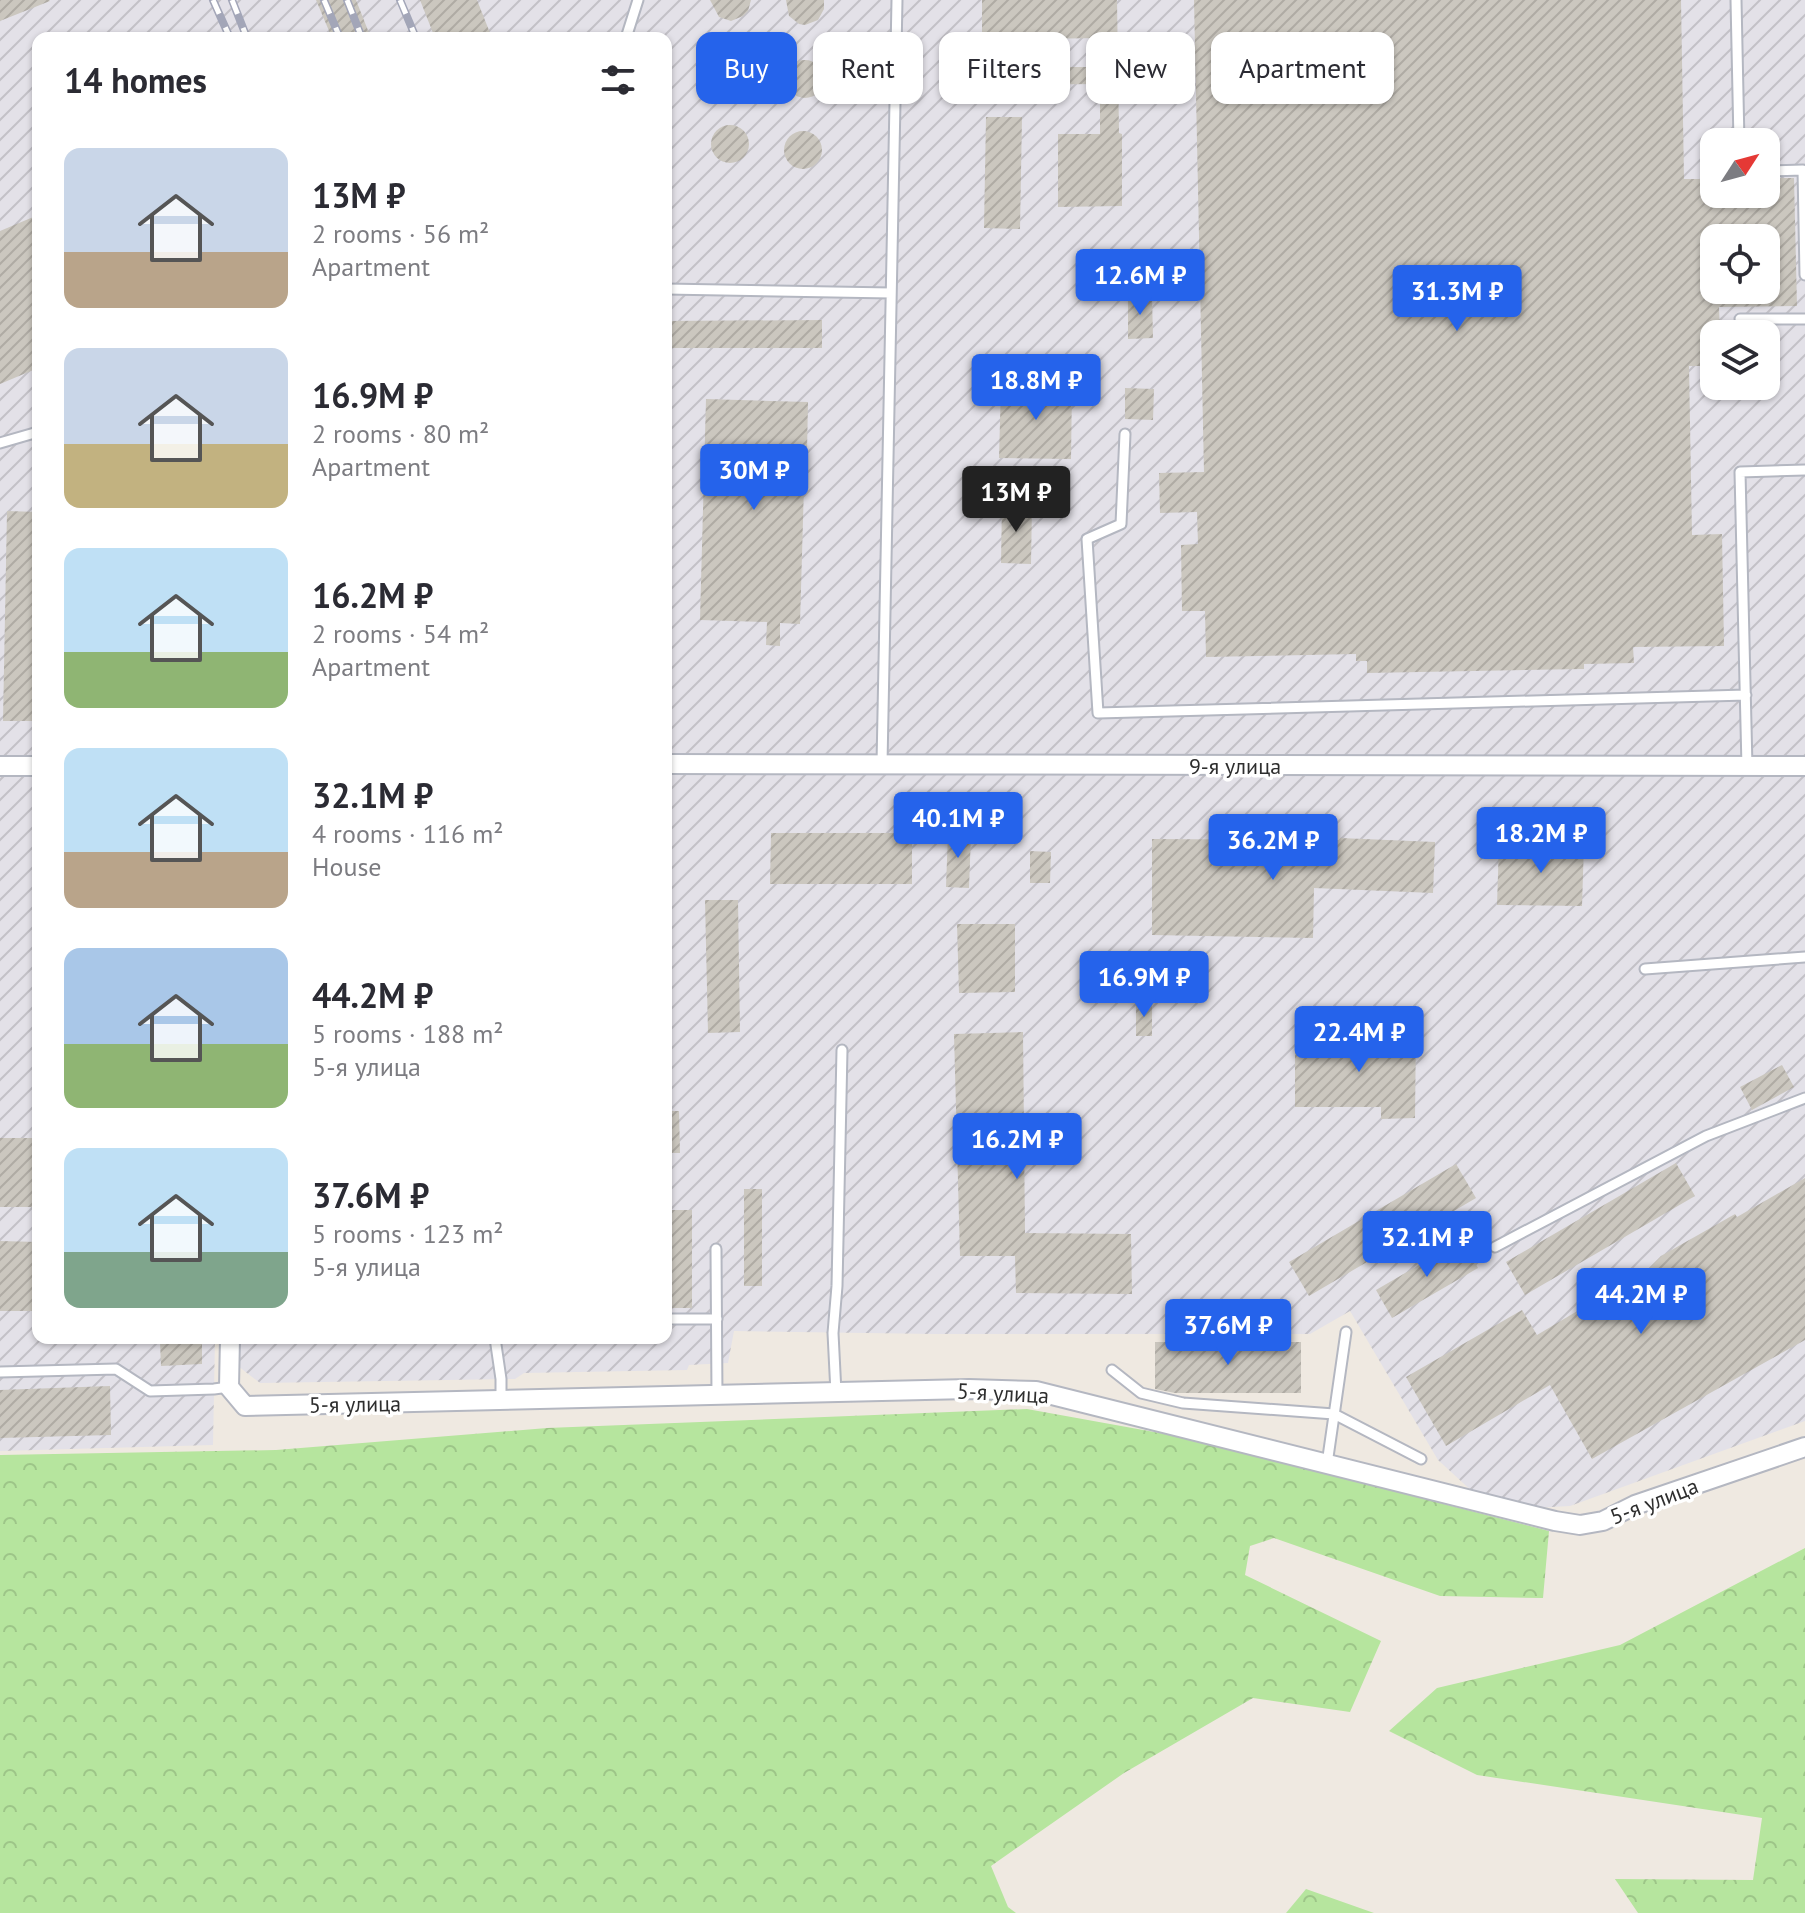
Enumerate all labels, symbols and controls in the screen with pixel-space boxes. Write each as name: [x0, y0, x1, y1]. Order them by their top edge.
chip: Buy: [696, 32, 797, 104]
chip: Rent: [813, 32, 923, 104]
chip: Filters: [939, 32, 1070, 104]
chip: New: [1086, 32, 1195, 104]
chip: Apartment: [1211, 32, 1394, 104]
text: 14 homes: [64, 58, 207, 102]
icon: filters: [596, 58, 640, 102]
north arrow: [1700, 128, 1780, 208]
map controls: [1700, 128, 1780, 400]
text: 13M ₽: [312, 173, 406, 217]
icon: home: [128, 180, 224, 276]
text: 2 rooms · 56 m²: [312, 217, 489, 250]
button: locate: [1700, 224, 1780, 304]
pin: 12.6M ₽: [1066, 249, 1214, 317]
text: Apartment: [312, 250, 430, 283]
text: 12.6M ₽: [1094, 258, 1186, 291]
pin: 31.3M ₽: [1383, 265, 1531, 333]
text: 31.3M ₽: [1411, 274, 1503, 307]
button: layers: [1700, 320, 1780, 400]
pin: 18.8M ₽: [962, 354, 1110, 422]
text: 18.8M ₽: [990, 363, 1082, 396]
text: 16.9M ₽: [312, 373, 433, 417]
icon: home: [128, 380, 224, 476]
text: 2 rooms · 80 m²: [312, 417, 489, 450]
pin: 30M ₽: [698, 444, 810, 512]
text: Apartment: [312, 450, 430, 483]
text: 30M ₽: [718, 453, 790, 486]
pin: 13M ₽: [960, 466, 1072, 534]
text: 13M ₽: [980, 475, 1052, 508]
text: 16.2M ₽: [312, 573, 433, 617]
icon: home: [128, 580, 224, 676]
text: 2 rooms · 54 m²: [312, 617, 489, 650]
text: Apartment: [312, 650, 430, 683]
street label: 9-я улица: [1189, 752, 1281, 780]
text: 32.1M ₽: [312, 773, 433, 817]
icon: home: [128, 780, 224, 876]
pin: 40.1M ₽: [884, 792, 1032, 860]
text: 40.1M ₽: [912, 801, 1004, 834]
pin: 18.2M ₽: [1467, 807, 1615, 875]
pin: 36.2M ₽: [1199, 814, 1347, 882]
text: 18.2M ₽: [1495, 816, 1587, 849]
text: 4 rooms · 116 m²: [312, 817, 504, 850]
text: 36.2M ₽: [1227, 823, 1319, 856]
text: House: [312, 850, 382, 883]
pin: 16.9M ₽: [1070, 951, 1218, 1019]
text: 16.9M ₽: [1098, 960, 1190, 993]
text: 44.2M ₽: [312, 973, 433, 1017]
icon: home: [128, 980, 224, 1076]
pin: 22.4M ₽: [1285, 1006, 1433, 1074]
text: 22.4M ₽: [1313, 1015, 1405, 1048]
text: 5 rooms · 188 m²: [312, 1017, 504, 1050]
text: 5-я улица: [312, 1050, 421, 1083]
pin: 16.2M ₽: [943, 1113, 1091, 1181]
text: 16.2M ₽: [971, 1122, 1063, 1155]
text: 37.6M ₽: [312, 1173, 429, 1217]
icon: home: [128, 1180, 224, 1276]
pin: 32.1M ₽: [1353, 1211, 1501, 1279]
text: 5 rooms · 123 m²: [312, 1217, 504, 1250]
text: 32.1M ₽: [1381, 1220, 1473, 1253]
text: 5-я улица: [312, 1250, 421, 1283]
pin: 44.2M ₽: [1567, 1268, 1715, 1336]
text: 44.2M ₽: [1595, 1277, 1687, 1310]
pin: 37.6M ₽: [1154, 1299, 1302, 1367]
text: 37.6M ₽: [1183, 1308, 1273, 1341]
street label: 5-я улица: [956, 1377, 1050, 1409]
street label: 5-я улица: [309, 1389, 401, 1419]
street label: 5-я улица: [1606, 1471, 1702, 1531]

